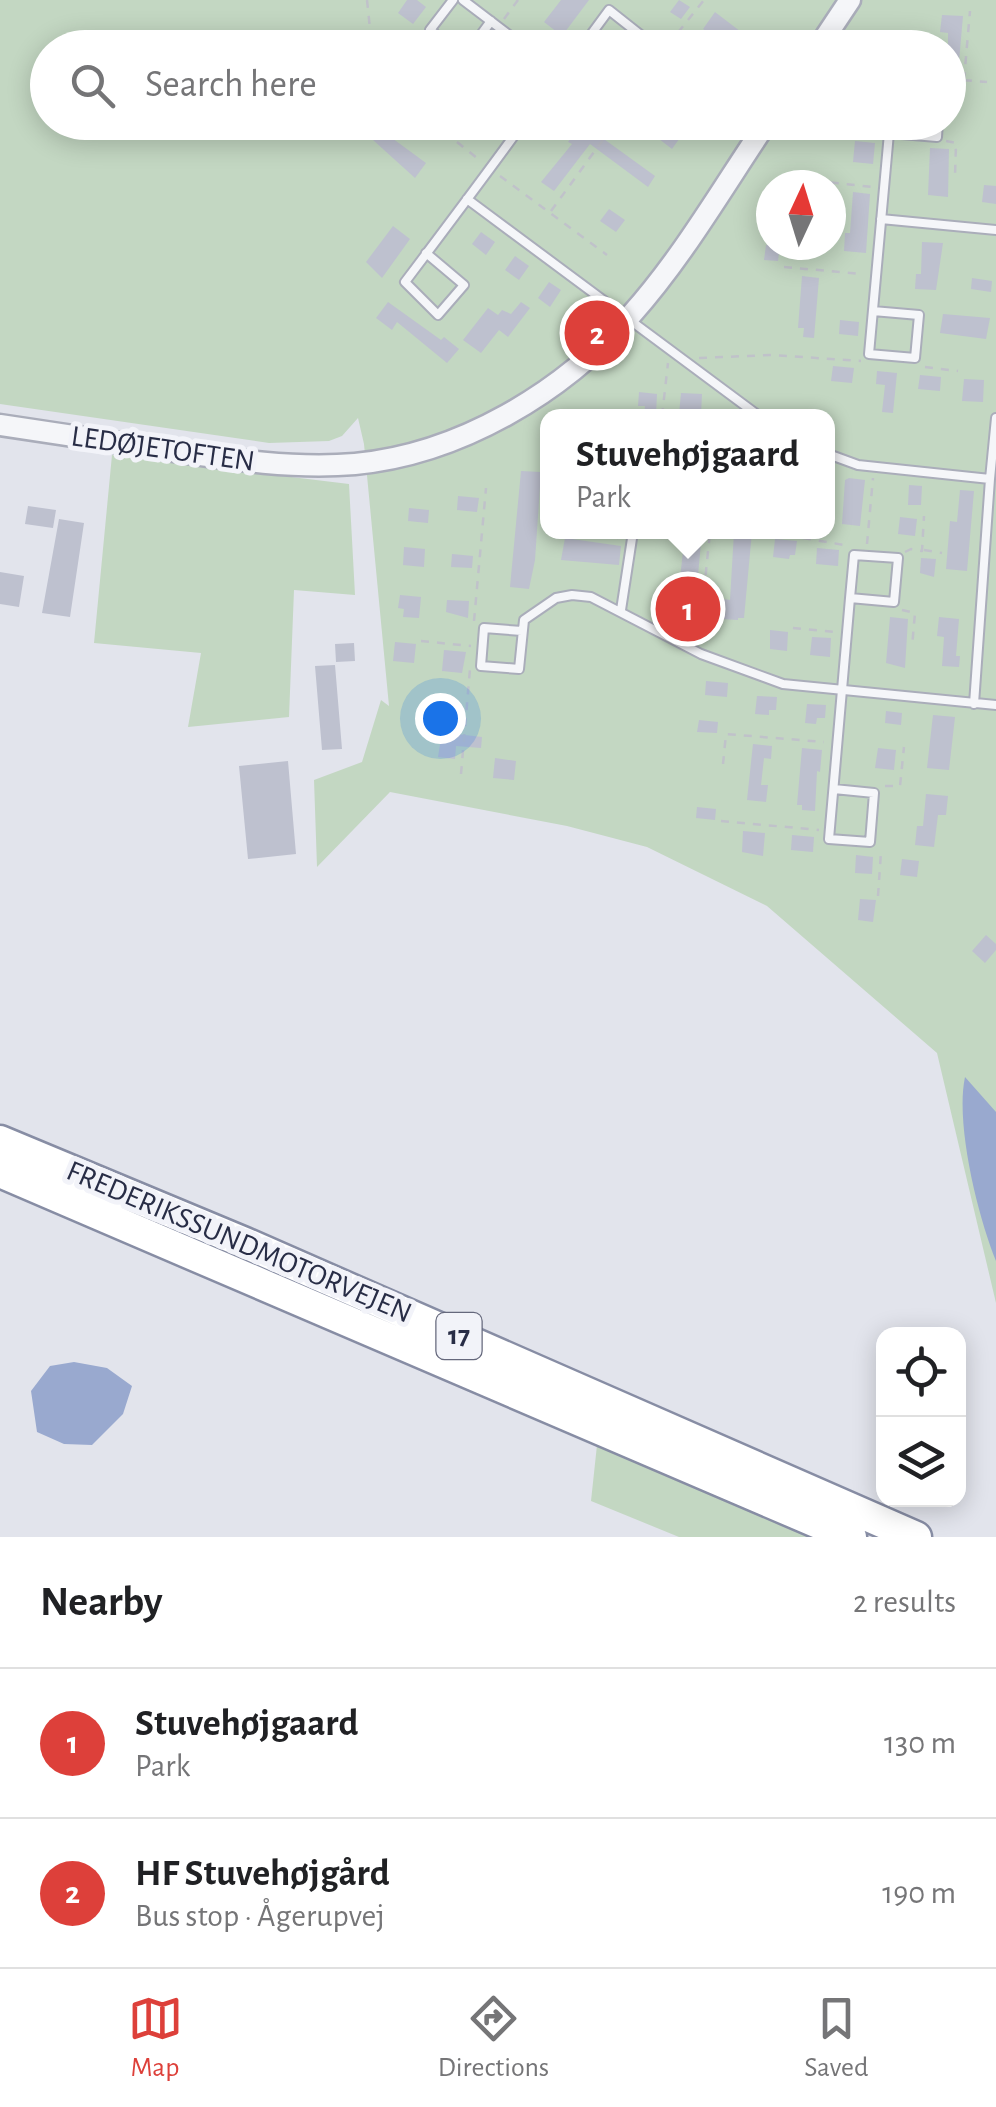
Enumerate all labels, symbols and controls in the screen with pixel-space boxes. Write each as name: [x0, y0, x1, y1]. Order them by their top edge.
search box: [30, 30, 966, 140]
icon: search: [65, 58, 120, 113]
text: Search here: [145, 66, 317, 104]
north arrow: [756, 170, 846, 260]
pin: 2: [564, 296, 630, 370]
popup: [540, 409, 835, 539]
street label: LEDØJETOFTEN: [69, 421, 257, 477]
text: Stuvehøjgaard: [576, 436, 799, 474]
text: Park: [576, 481, 631, 513]
pin: 1: [656, 572, 720, 646]
your location: [415, 693, 466, 744]
street label: FREDERIKSSUNDMOTORVEJEN: [62, 1156, 416, 1328]
road number: 17: [436, 1313, 482, 1359]
map controls: [876, 1327, 966, 1507]
button: locate: [876, 1327, 966, 1417]
button: layers: [876, 1417, 966, 1507]
text: Nearby: [40, 1581, 163, 1623]
text: 2 results: [853, 1586, 956, 1618]
text: Stuvehøjgaard: [135, 1705, 359, 1743]
text: 1: [67, 1727, 78, 1759]
text: 130 m: [884, 1727, 956, 1759]
text: Park: [135, 1750, 190, 1782]
text: HF Stuvehøjgård: [135, 1855, 390, 1893]
text: 2: [65, 1877, 80, 1909]
text: 190 m: [882, 1877, 956, 1909]
text: Bus stop · Ågerupvej: [135, 1900, 385, 1932]
tab: Map: [128, 1991, 183, 2085]
tab: Directions: [438, 1991, 549, 2085]
tab: Saved: [804, 1991, 868, 2085]

